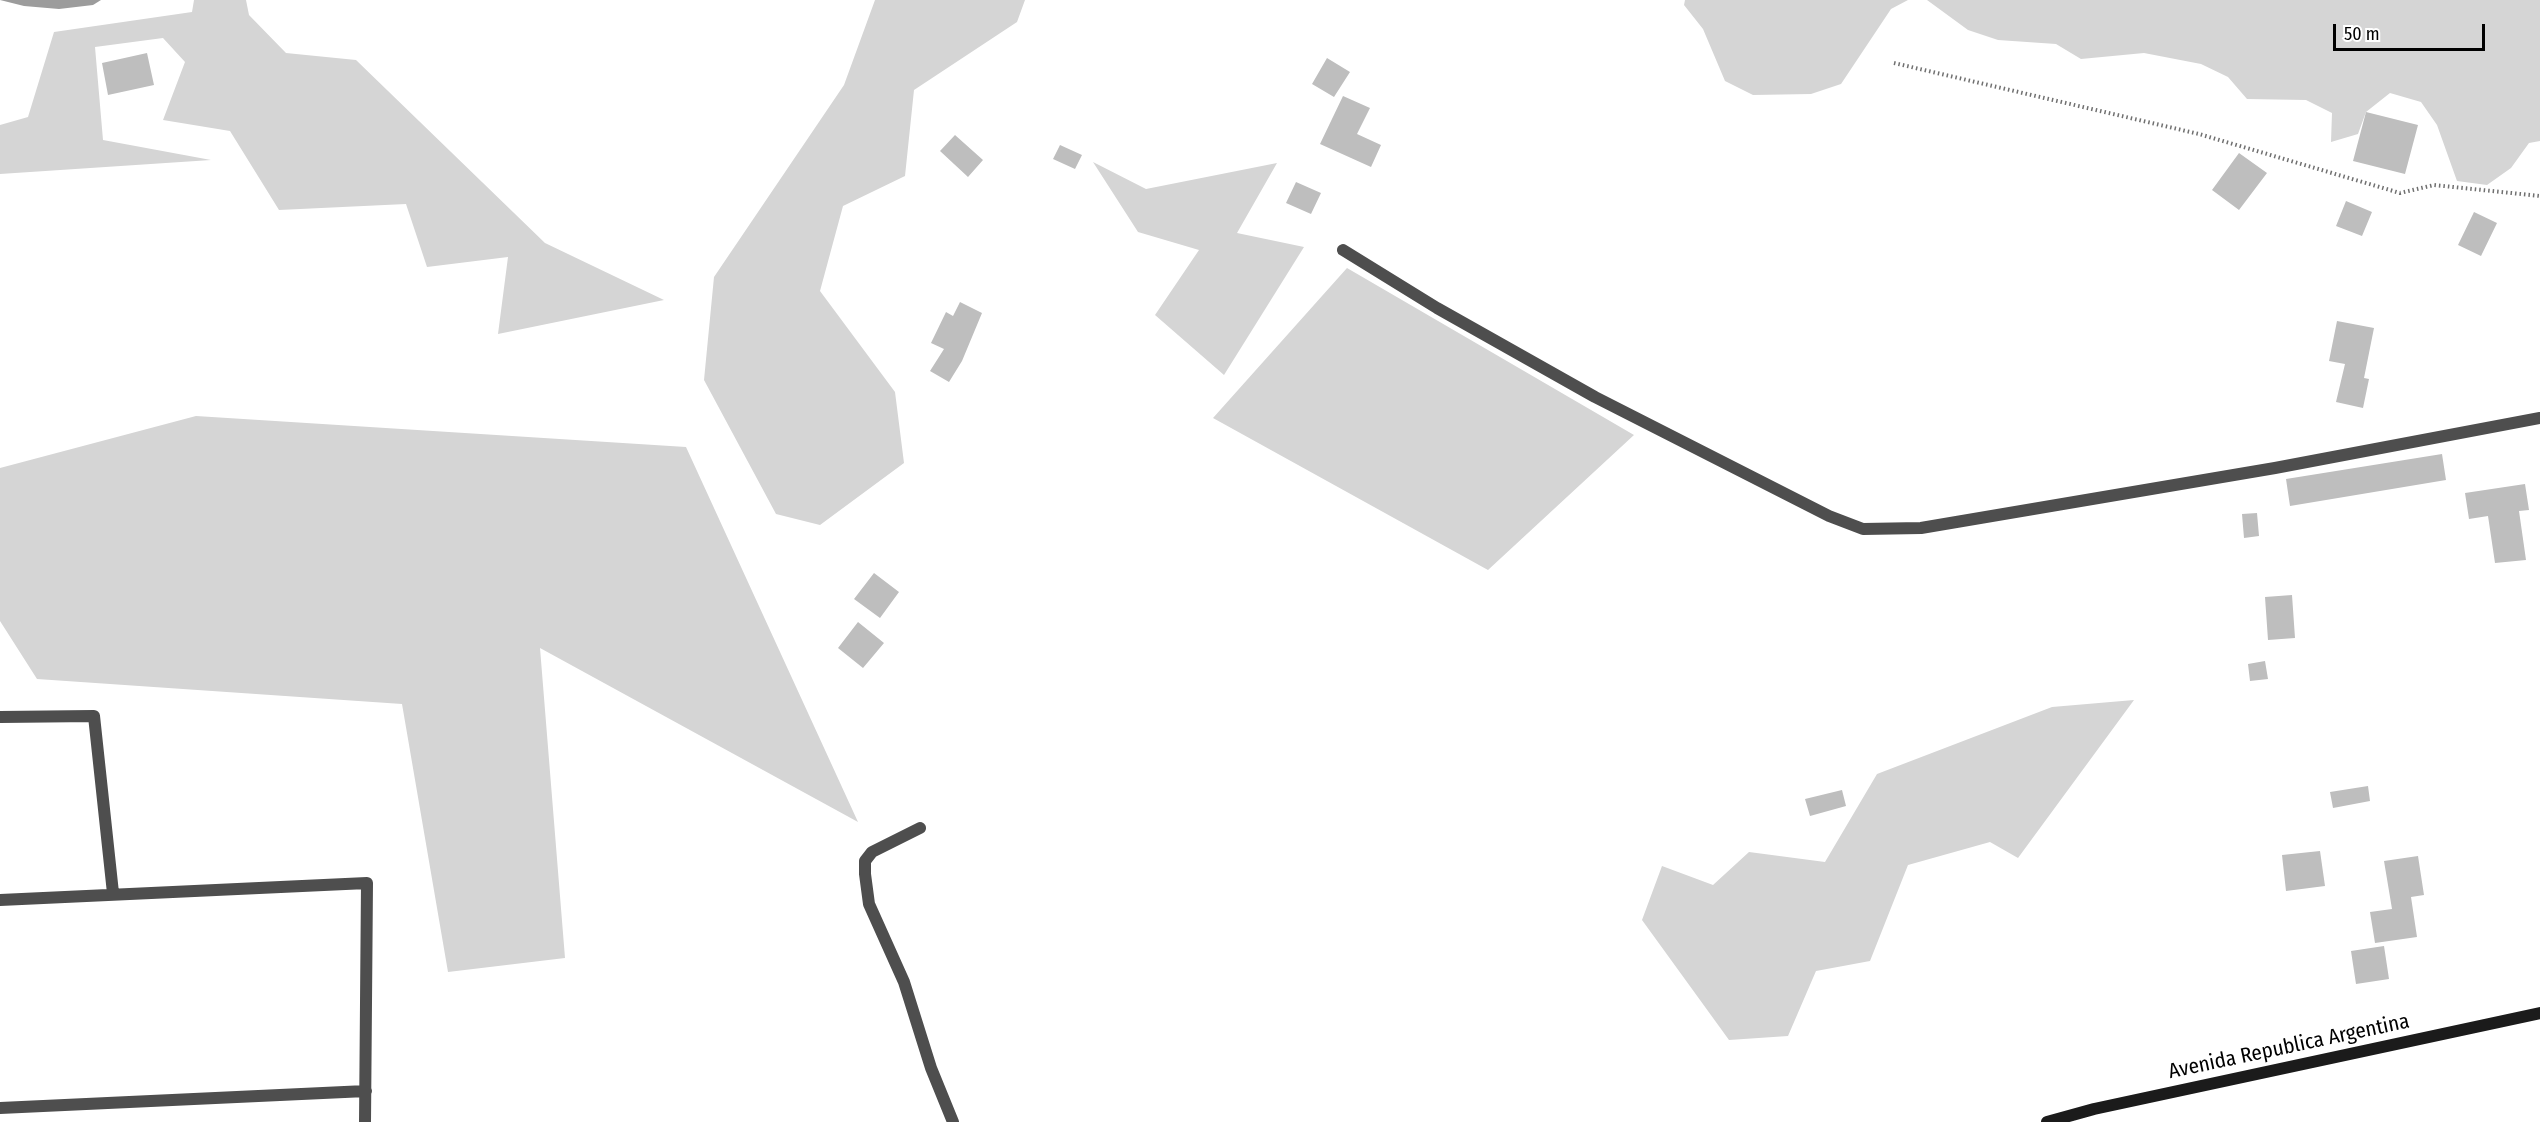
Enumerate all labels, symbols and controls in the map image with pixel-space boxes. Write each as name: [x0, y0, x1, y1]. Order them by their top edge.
scale bar: [2336, 12, 2488, 50]
text: 50 m: [2344, 23, 2380, 45]
street label: Avenida Republica Argentina: [2166, 1009, 2412, 1085]

